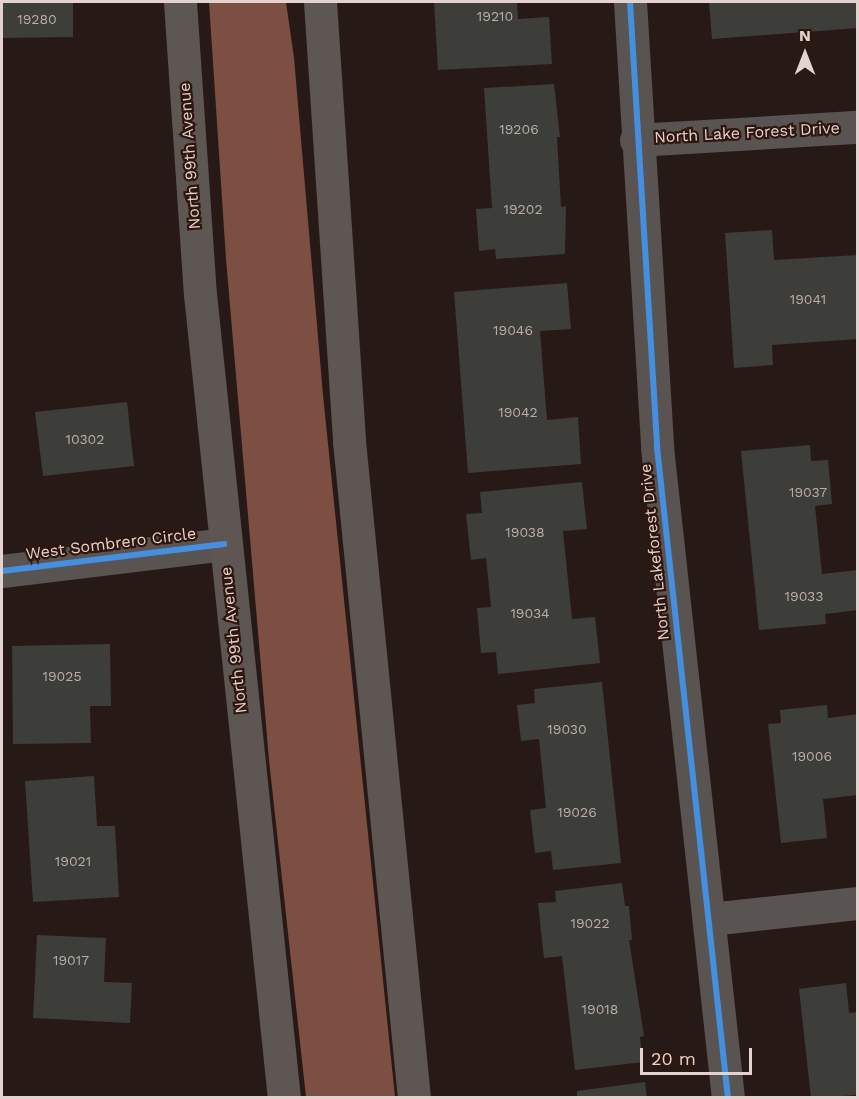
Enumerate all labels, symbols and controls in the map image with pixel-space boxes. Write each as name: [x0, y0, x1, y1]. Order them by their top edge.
house number: 19210: [477, 8, 513, 24]
house number: 19280: [17, 11, 57, 27]
north arrow: [775, 24, 835, 84]
text: N: [799, 26, 811, 45]
street label: North 99th Avenue: [175, 82, 205, 230]
street label: North Lake Forest Drive: [654, 119, 840, 147]
house number: 19206: [499, 121, 539, 137]
house number: 19202: [503, 201, 543, 217]
house number: 19041: [790, 291, 826, 307]
house number: 19046: [493, 322, 533, 338]
house number: 19042: [498, 404, 538, 420]
house number: 10302: [66, 431, 104, 447]
street label: North Lakeforest Drive: [636, 463, 674, 641]
house number: 19037: [789, 484, 827, 500]
street label: West Sombrero Circle: [25, 524, 197, 564]
house number: 19038: [505, 524, 545, 540]
street label: North 99th Avenue: [217, 566, 251, 714]
house number: 19033: [785, 588, 823, 604]
house number: 19034: [510, 605, 550, 621]
house number: 19025: [42, 668, 82, 684]
house number: 19030: [547, 721, 587, 737]
house number: 19006: [792, 748, 832, 764]
house number: 19026: [557, 804, 597, 820]
house number: 19021: [55, 853, 91, 869]
house number: 19022: [570, 915, 610, 931]
house number: 19017: [53, 952, 89, 968]
house number: 19018: [582, 1001, 618, 1017]
scale bar: [643, 1036, 756, 1074]
text: 20 m: [651, 1048, 696, 1069]

